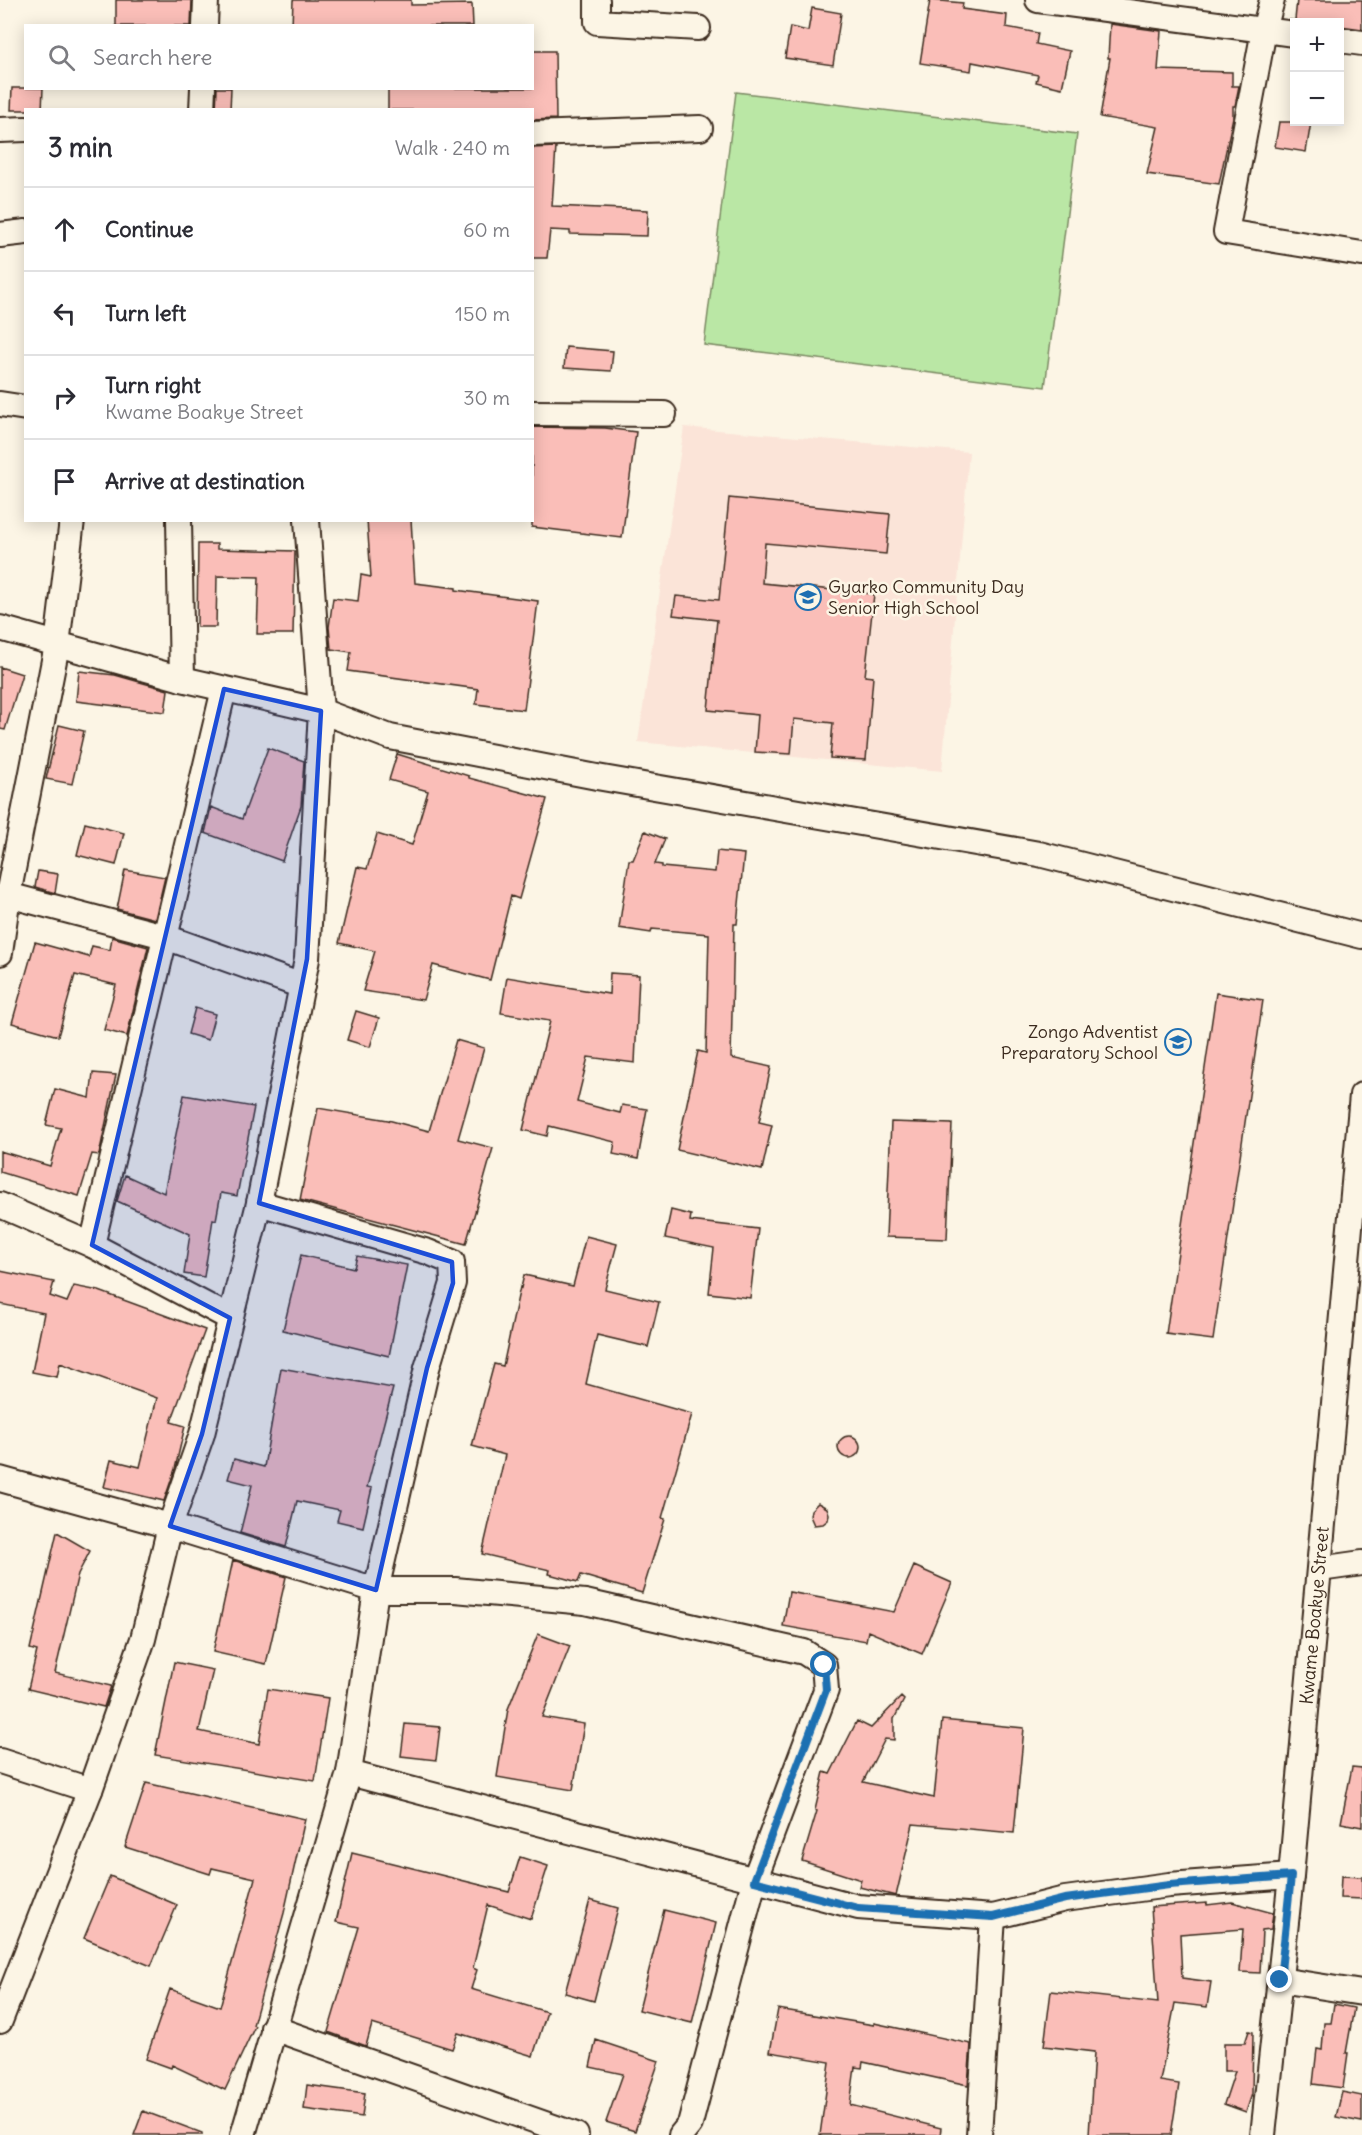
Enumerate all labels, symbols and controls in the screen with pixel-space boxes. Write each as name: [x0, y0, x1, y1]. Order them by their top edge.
map controls: [1290, 18, 1344, 126]
button: +: [1290, 18, 1344, 72]
search box: [24, 24, 534, 90]
icon: search: [45, 41, 78, 74]
text: Search here: [93, 43, 212, 71]
button: −: [1290, 72, 1344, 126]
text: 3 min: [48, 131, 113, 164]
text: Walk · 240 m: [395, 135, 510, 160]
icon: ahead: [48, 213, 81, 246]
text: Continue: [105, 215, 194, 243]
text: 60 m: [463, 217, 510, 242]
icon: left: [48, 297, 81, 330]
text: Turn left: [105, 299, 186, 327]
text: 150 m: [455, 301, 510, 326]
text: Turn right: [105, 371, 201, 399]
icon: right: [48, 381, 81, 414]
text: 30 m: [463, 385, 510, 410]
text: Kwame Boakye Street: [105, 399, 303, 424]
icon: arrive: [48, 465, 81, 498]
text: Arrive at destination: [105, 467, 305, 495]
place label: Gyarko Community Day Senior High School: [828, 575, 1024, 619]
school or university icon: Gyarko Community Day Senior High School: [793, 582, 823, 612]
place label: Zongo Adventist Preparatory School: [1001, 1020, 1158, 1064]
school or university icon: Zongo Adventist Preparatory School: [1163, 1027, 1193, 1057]
street label: Kwame Boakye Street: [1295, 1526, 1334, 1705]
route start: [810, 1651, 836, 1677]
route end: [1266, 1966, 1292, 1992]

